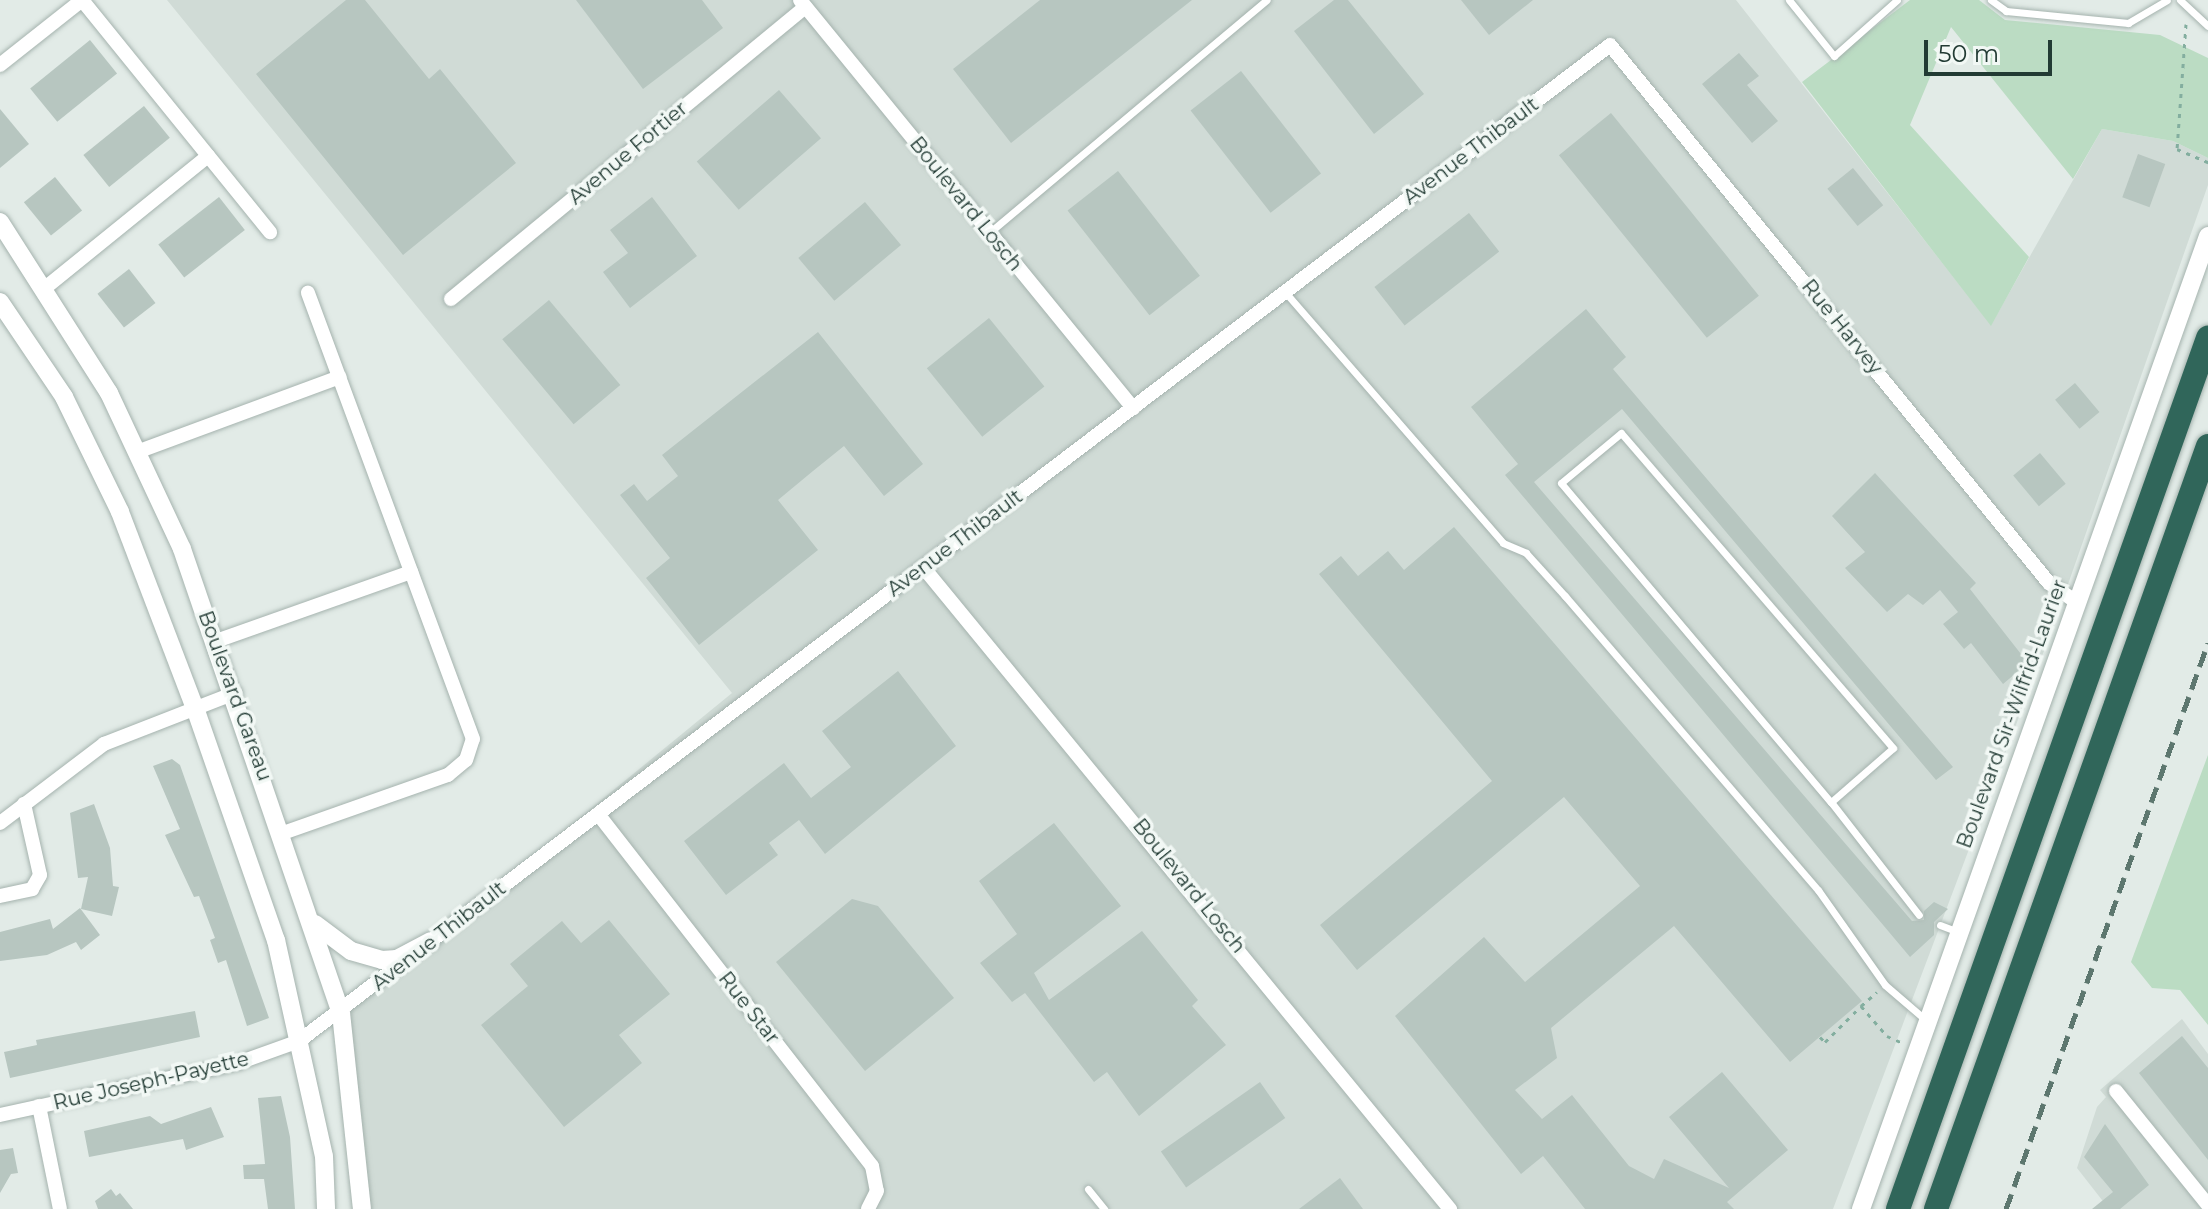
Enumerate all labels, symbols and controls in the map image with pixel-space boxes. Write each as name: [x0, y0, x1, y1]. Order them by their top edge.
scale bar: [1928, 24, 2056, 74]
text: 50 m: [1938, 39, 1999, 68]
street label: Avenue Thibault: [1399, 92, 1543, 210]
street label: Avenue Fortier: [564, 96, 692, 210]
street label: Boulevard Losch: [905, 132, 1027, 276]
street label: Rue Harvey: [1797, 275, 1887, 379]
street label: Avenue Thibault: [883, 484, 1027, 602]
street label: Boulevard Sir-Wilfrid-Laurier: [1952, 576, 2072, 852]
street label: Boulevard Gareau: [193, 608, 277, 784]
street label: Boulevard Losch: [1128, 814, 1250, 958]
street label: Avenue Thibault: [367, 876, 511, 996]
street label: Rue Star: [713, 967, 785, 1049]
street label: Rue Joseph-Payette: [51, 1047, 251, 1115]

